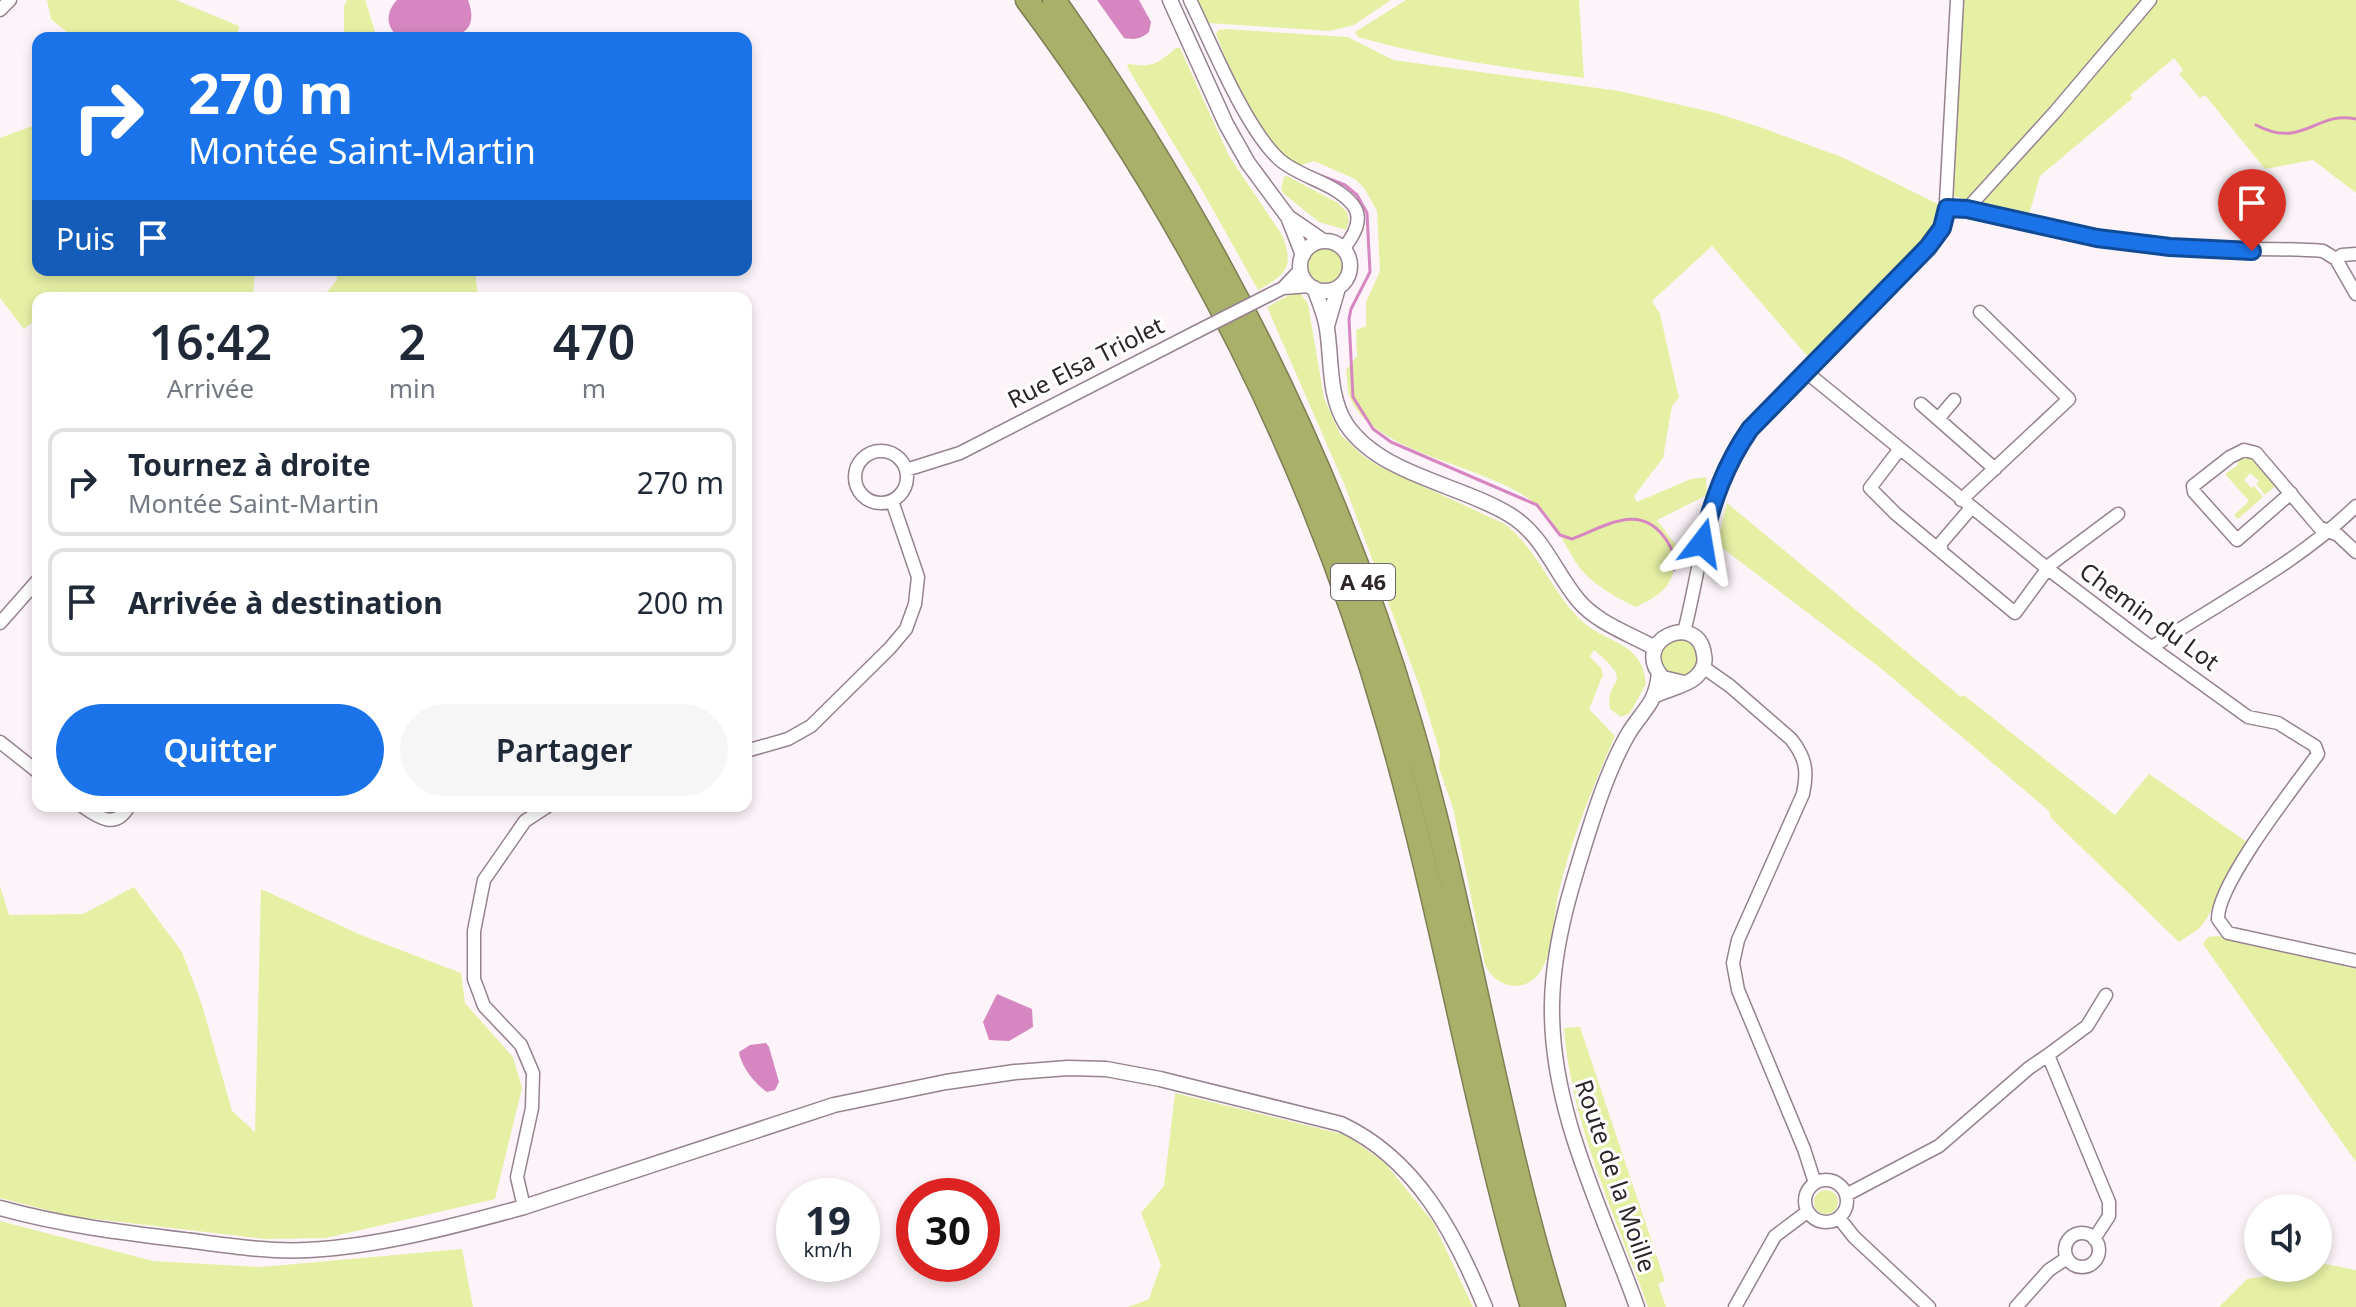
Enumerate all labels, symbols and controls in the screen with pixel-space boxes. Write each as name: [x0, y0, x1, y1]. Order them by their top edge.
text: 270 m: [188, 54, 353, 130]
icon: right: [56, 64, 160, 168]
text: Montée Saint-Martin: [188, 126, 536, 175]
pin: [2218, 169, 2286, 251]
icon: arrive: [2230, 181, 2274, 225]
icon: arrive: [131, 216, 175, 260]
text: Puis: [56, 218, 115, 259]
street label: Rue Elsa Triolet: [1001, 308, 1169, 415]
text: 16:42: [149, 309, 272, 374]
text: 2: [399, 309, 426, 374]
text: 470: [553, 309, 635, 374]
text: Arrivée: [167, 370, 254, 406]
text: min: [389, 370, 436, 406]
text: m: [582, 370, 606, 406]
text: Tournez à droite: [128, 444, 371, 485]
icon: right: [60, 460, 104, 504]
text: 270 m: [637, 462, 724, 503]
text: Montée Saint-Martin: [128, 485, 379, 521]
position arrow: [1660, 501, 1744, 585]
street label: Chemin du Lot: [2074, 554, 2227, 678]
road number: A 46: [1331, 564, 1395, 600]
icon: arrive: [60, 580, 104, 624]
text: Arrivée à destination: [128, 582, 443, 623]
text: 200 m: [637, 582, 724, 623]
button: Quitter: [56, 704, 384, 796]
button: Partager: [400, 704, 728, 796]
street label: Route de la Moille: [1568, 1075, 1665, 1276]
speed limit sign: 30: [896, 1178, 1000, 1282]
text: 19: [805, 1192, 851, 1247]
map controls: [2244, 1194, 2332, 1282]
button: sound: [2244, 1194, 2332, 1282]
text: km/h: [803, 1236, 853, 1263]

